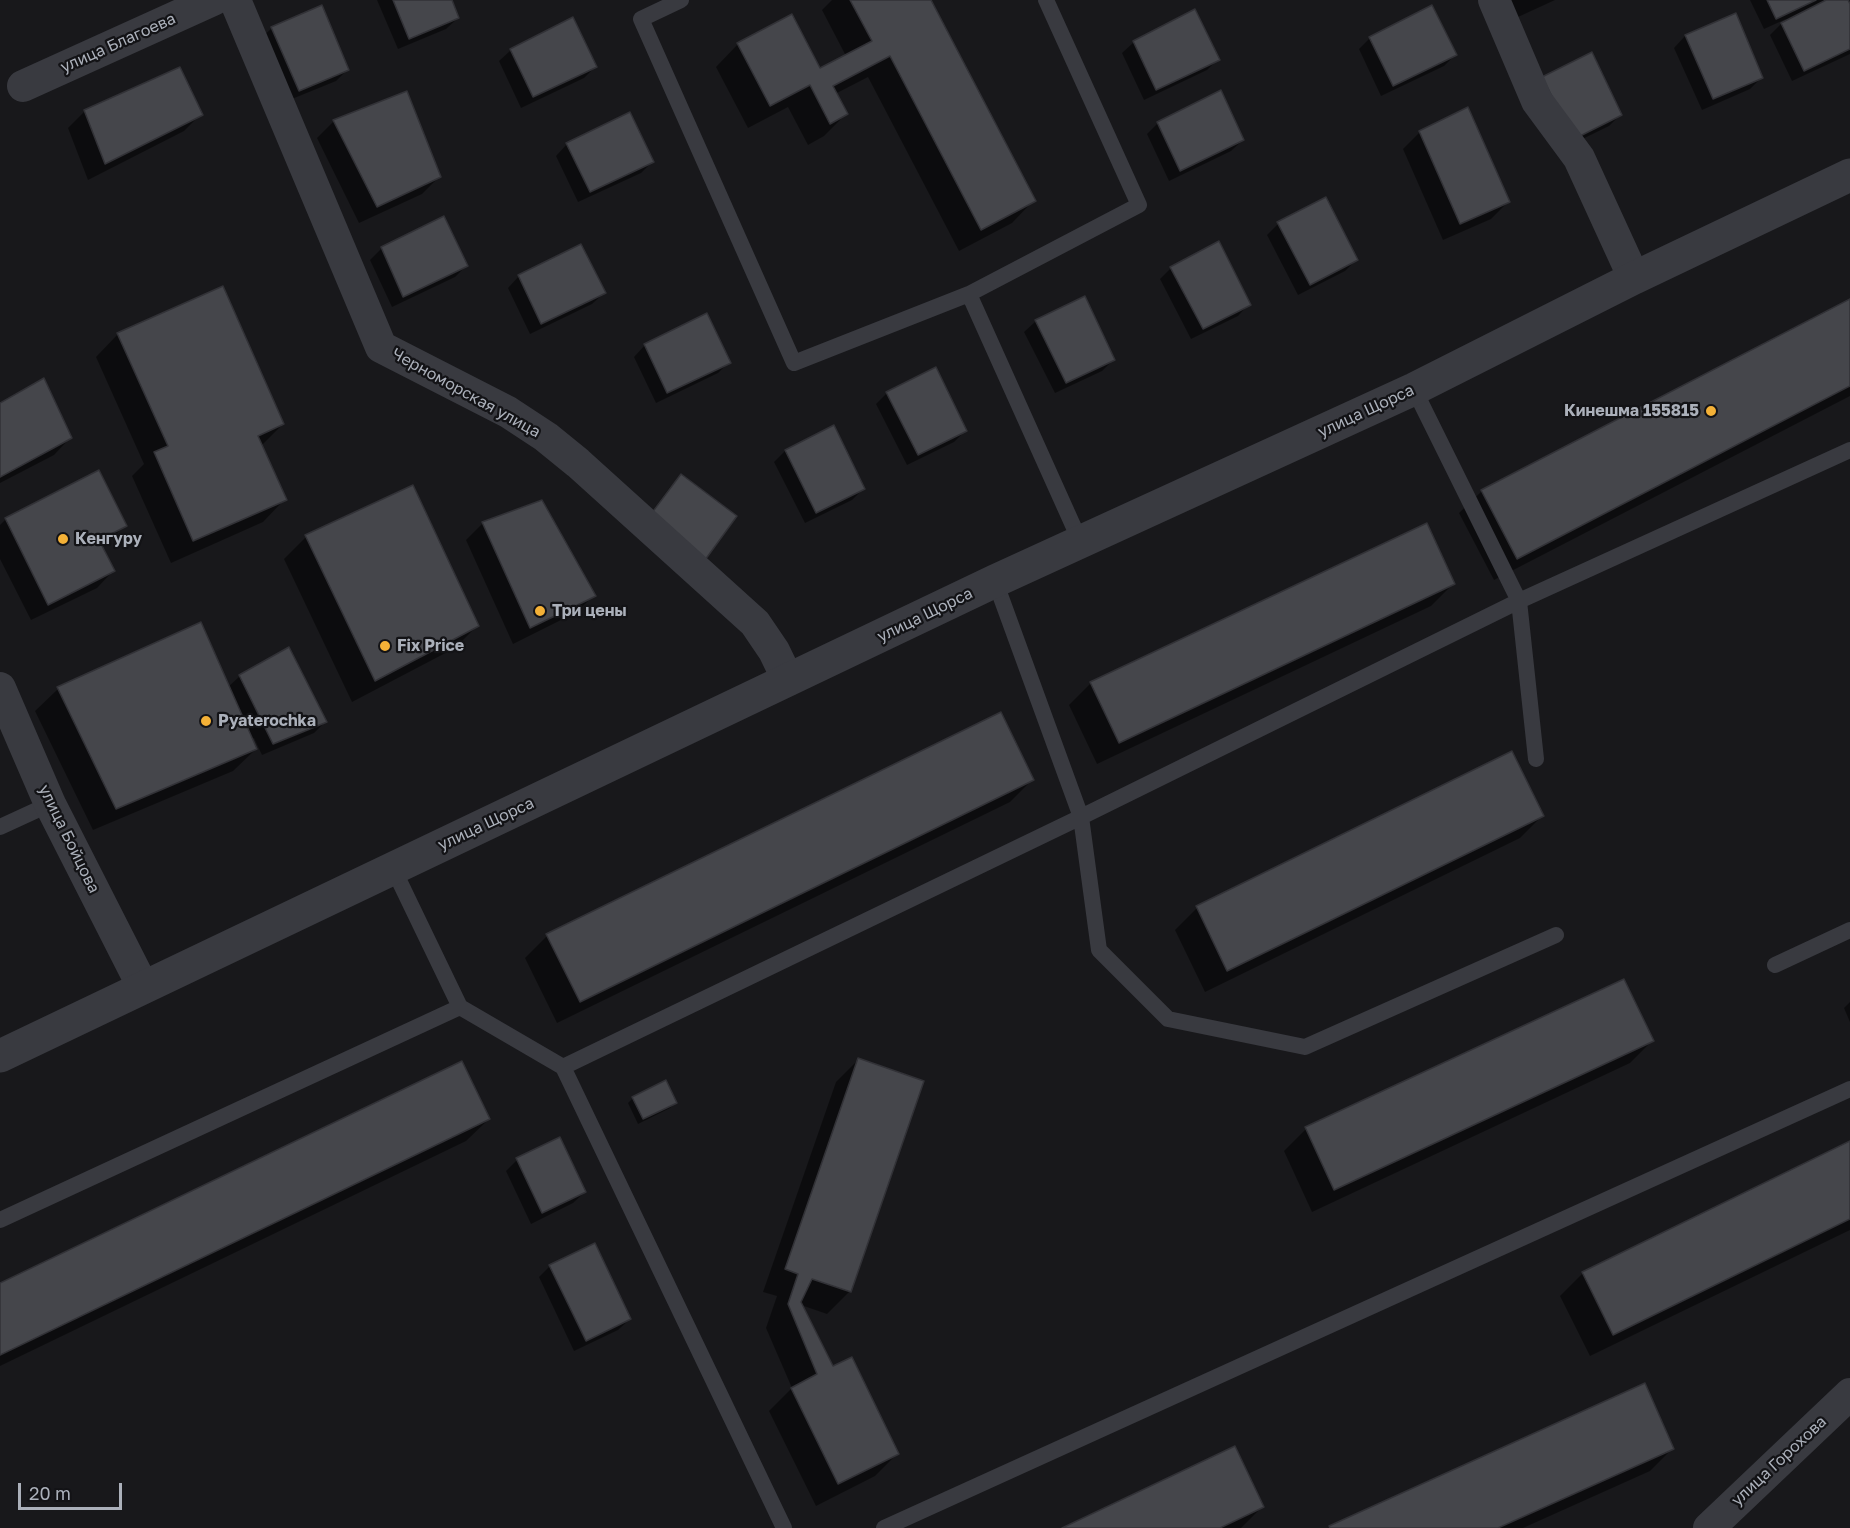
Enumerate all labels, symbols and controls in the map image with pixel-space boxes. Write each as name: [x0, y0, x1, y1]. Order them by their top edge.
street label: улица Благоева: [57, 9, 179, 77]
street label: Черноморская улица: [388, 344, 544, 442]
street label: улица Щорса: [1315, 380, 1417, 442]
place label: Кинешма 155815: [1564, 401, 1699, 421]
marker: Кинешма 155815: [1704, 404, 1718, 418]
place label: Кенгуру: [75, 529, 142, 549]
marker: Кенгуру: [56, 532, 70, 546]
street label: улица Щорса: [874, 584, 976, 646]
place label: Три цены: [552, 601, 627, 621]
marker: Три цены: [533, 604, 547, 618]
place label: Fix Price: [397, 636, 464, 656]
marker: Fix Price: [378, 639, 392, 653]
place label: Pyaterochka: [218, 711, 316, 731]
marker: Pyaterochka: [199, 714, 213, 728]
street label: улица Бойцова: [34, 782, 104, 896]
street label: улица Щорса: [435, 793, 537, 855]
street label: улица Горохова: [1727, 1412, 1831, 1510]
scale bar: [21, 1471, 124, 1509]
text: 20 m: [29, 1482, 71, 1504]

